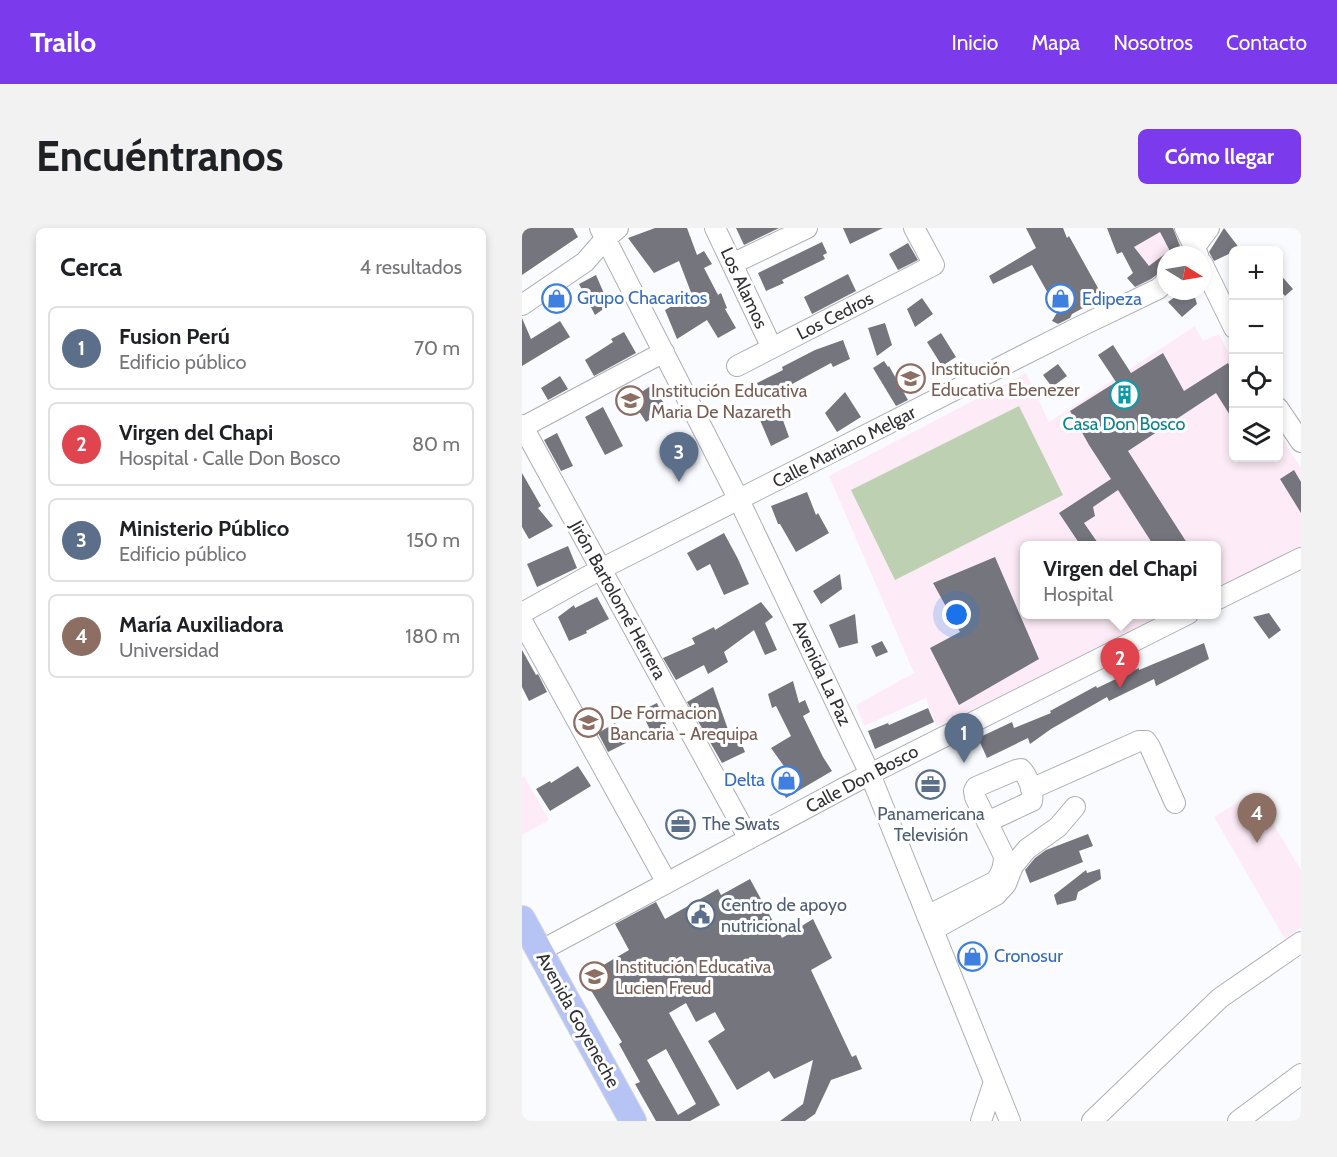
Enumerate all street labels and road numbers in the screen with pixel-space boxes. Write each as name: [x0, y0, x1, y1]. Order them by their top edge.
street label: Los Alamos: [716, 244, 772, 332]
street label: Los Cedros: [793, 287, 877, 345]
street label: Calle Mariano Melgar: [769, 401, 920, 493]
street label: Jirón Bartolomé Herrera: [565, 516, 671, 683]
street label: Avenida La Paz: [788, 617, 856, 730]
street label: Calle Don Bosco: [802, 740, 922, 818]
street label: Avenida Goyeneche: [532, 949, 624, 1091]

